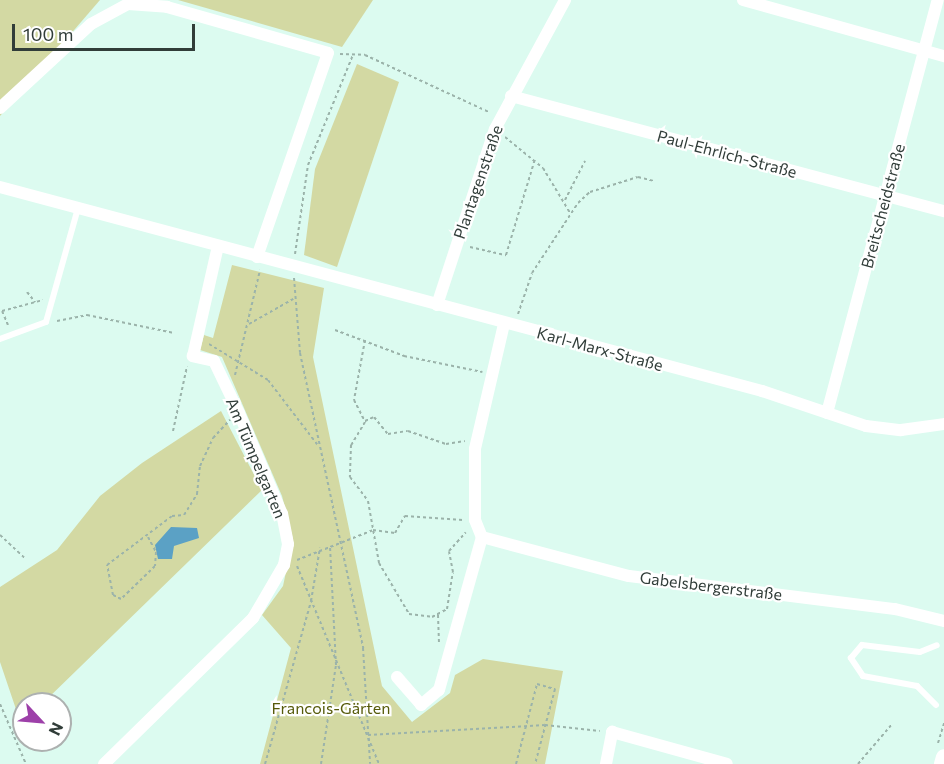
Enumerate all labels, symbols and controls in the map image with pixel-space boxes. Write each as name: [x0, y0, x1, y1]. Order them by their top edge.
scale bar: [15, 12, 198, 50]
text: 100 m: [23, 23, 73, 45]
street label: Plantagenstraße: [450, 123, 506, 241]
street label: Paul-Ehrlich-Straße: [655, 126, 799, 182]
street label: Breitscheidstraße: [857, 142, 909, 270]
street label: Karl-Marx-Straße: [535, 323, 665, 375]
street label: Am Tümpelgarten: [222, 395, 290, 521]
street label: Gabelsbergerstraße: [639, 568, 783, 604]
north arrow: [12, 692, 72, 752]
park label: Francois-Gärten: [272, 698, 390, 718]
text: N: [46, 720, 68, 739]

